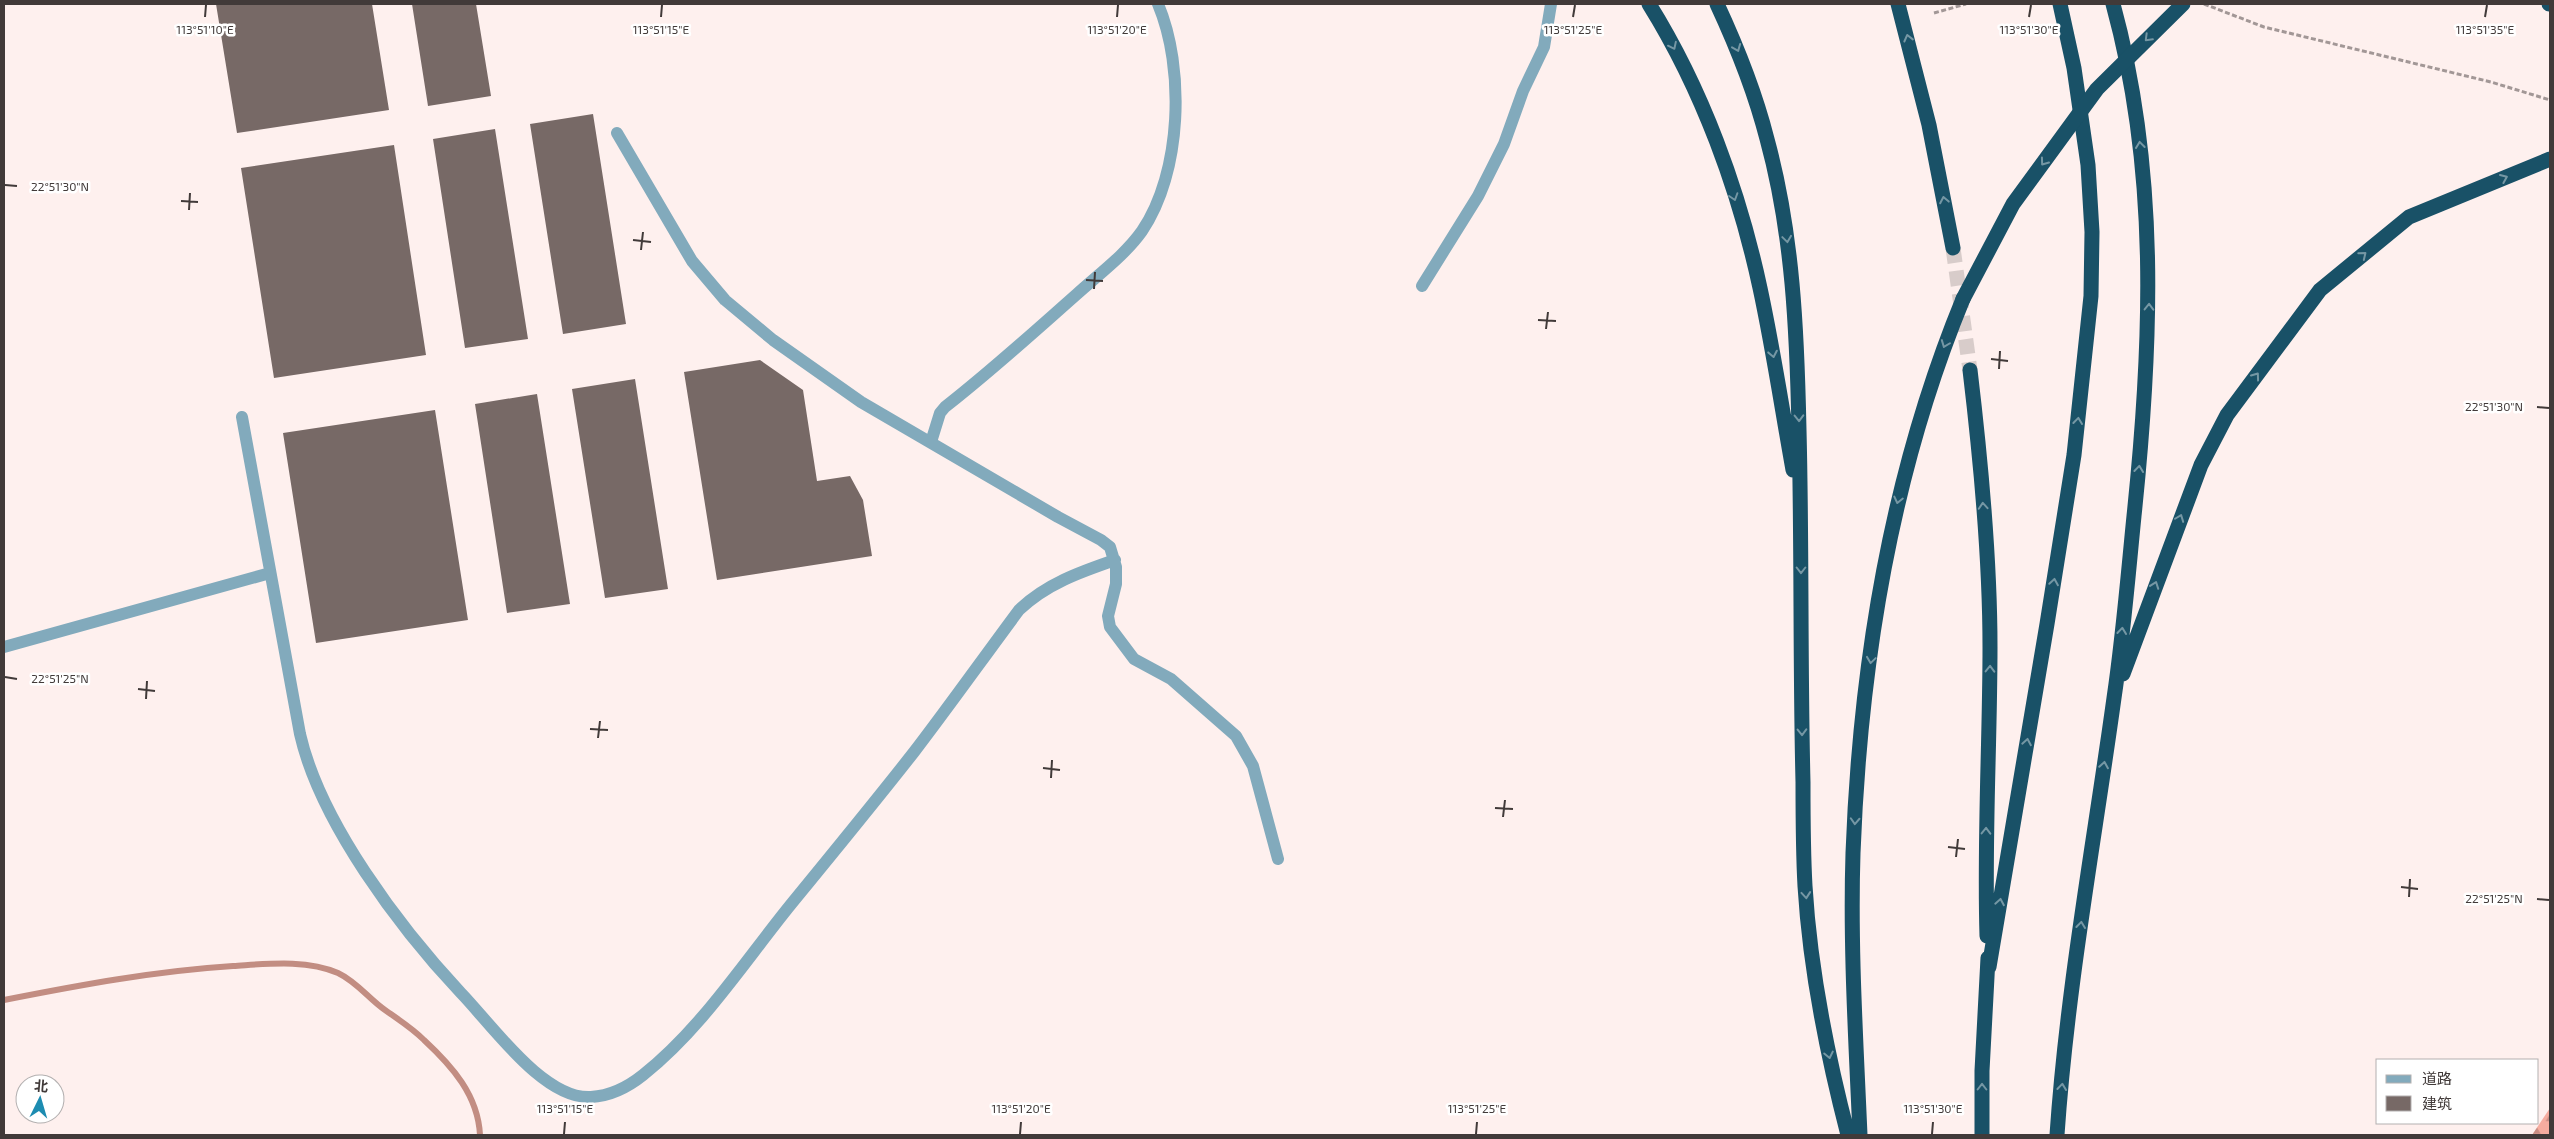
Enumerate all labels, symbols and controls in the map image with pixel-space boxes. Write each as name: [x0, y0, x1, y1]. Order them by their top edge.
text: 113°51'10"E: [176, 22, 234, 36]
text: 113°51'15"E: [633, 22, 690, 36]
text: 113°51'20"E: [1087, 22, 1147, 36]
text: 113°51'25"E: [1544, 22, 1602, 36]
text: 113°51'30"E: [1999, 22, 2059, 36]
text: 113°51'35"E: [2456, 22, 2514, 36]
one-way arrow: [2145, 32, 2154, 41]
one-way arrow: [1903, 33, 1914, 42]
one-way arrow: [1667, 41, 1677, 50]
one-way arrow: [1731, 44, 1741, 52]
one-way arrow: [2135, 140, 2146, 148]
one-way arrow: [2041, 156, 2050, 166]
one-way arrow: [2499, 173, 2508, 184]
text: 22°51'30"N: [31, 179, 89, 193]
one-way arrow: [1729, 192, 1739, 200]
one-way arrow: [1939, 196, 1949, 205]
one-way arrow: [1781, 235, 1792, 243]
one-way arrow: [2357, 252, 2366, 260]
one-way arrow: [2144, 303, 2154, 310]
one-way arrow: [1941, 339, 1951, 348]
one-way arrow: [1767, 350, 1777, 359]
one-way arrow: [2250, 372, 2259, 382]
text: 22°51'30"N: [2465, 399, 2523, 413]
one-way arrow: [1794, 415, 1804, 423]
one-way arrow: [2072, 417, 2083, 425]
one-way arrow: [2133, 465, 2144, 473]
one-way arrow: [1893, 495, 1904, 504]
one-way arrow: [1978, 502, 1989, 510]
one-way arrow: [2173, 514, 2184, 523]
one-way arrow: [1796, 566, 1806, 574]
one-way arrow: [2049, 577, 2059, 586]
one-way arrow: [2149, 581, 2159, 589]
one-way arrow: [2116, 626, 2127, 634]
one-way arrow: [1866, 656, 1877, 664]
one-way arrow: [1984, 664, 1995, 672]
text: 22°51'25"N: [31, 671, 89, 685]
one-way arrow: [1796, 728, 1807, 736]
one-way arrow: [2022, 737, 2032, 746]
one-way arrow: [2098, 760, 2108, 769]
one-way arrow: [1850, 818, 1860, 826]
one-way arrow: [1981, 827, 1991, 834]
one-way arrow: [1800, 891, 1811, 899]
text: 22°51'25"N: [2465, 891, 2523, 905]
one-way arrow: [1994, 898, 2004, 906]
one-way arrow: [2075, 921, 2085, 930]
one-way arrow: [1824, 1051, 1834, 1060]
legend: [2376, 1059, 2539, 1124]
text: 道路: [2422, 1069, 2452, 1087]
north arrow: [15, 1074, 65, 1124]
text: 北: [33, 1076, 49, 1095]
one-way arrow: [1977, 1082, 1987, 1090]
one-way arrow: [2056, 1082, 2067, 1090]
text: 建筑: [2422, 1094, 2452, 1112]
text: 113°51'15"E: [537, 1101, 594, 1115]
text: 113°51'20"E: [991, 1101, 1051, 1115]
text: 113°51'25"E: [1448, 1101, 1506, 1115]
text: 113°51'30"E: [1903, 1101, 1963, 1115]

